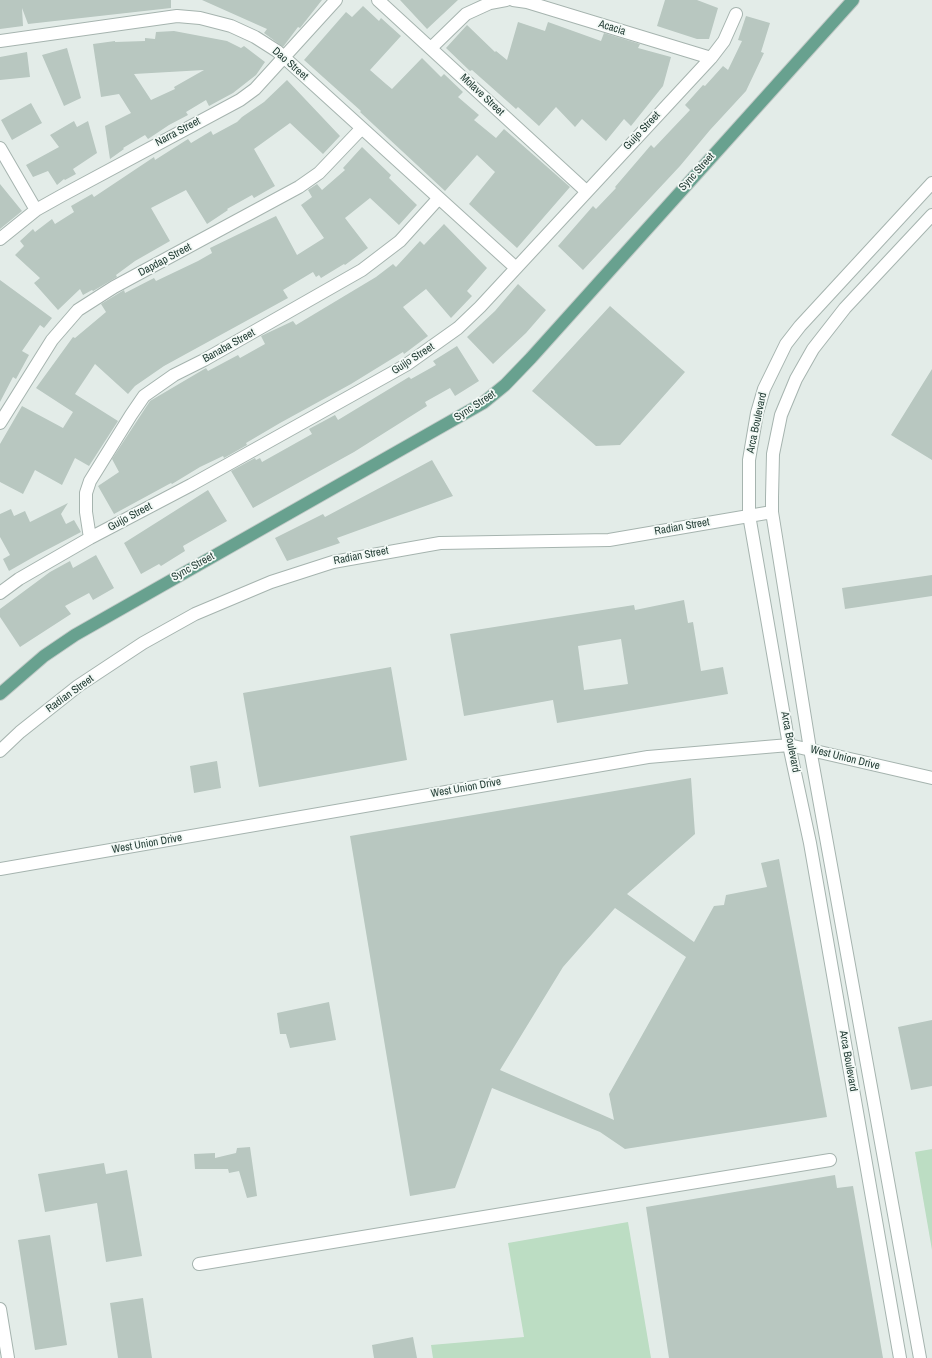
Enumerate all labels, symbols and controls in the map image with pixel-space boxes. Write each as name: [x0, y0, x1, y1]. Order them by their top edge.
street label: Acacia: [597, 18, 627, 38]
street label: Dao Street: [269, 45, 311, 83]
street label: Molave Street: [457, 71, 507, 119]
street label: Guijo Street: [621, 109, 663, 153]
street label: Narra Street: [153, 115, 203, 149]
street label: Sync Street: [676, 150, 718, 194]
street label: Dapdap Street: [136, 241, 194, 279]
street label: Banaba Street: [201, 326, 257, 366]
street label: Guijo Street: [389, 340, 437, 378]
street label: Sync Street: [452, 388, 498, 424]
street label: Arca Boulevard: [744, 391, 770, 455]
street label: Guijo Street: [106, 500, 154, 534]
street label: Radian Street: [653, 516, 711, 538]
street label: Radian Street: [332, 544, 390, 568]
street label: Sync Street: [169, 550, 217, 584]
street label: Radian Street: [44, 672, 96, 716]
street label: Arca Boulevard: [778, 710, 802, 774]
street label: West Union Drive: [809, 743, 881, 773]
street label: West Union Drive: [430, 775, 502, 801]
street label: West Union Drive: [111, 831, 183, 857]
street label: Arca Boulevard: [836, 1029, 860, 1093]

